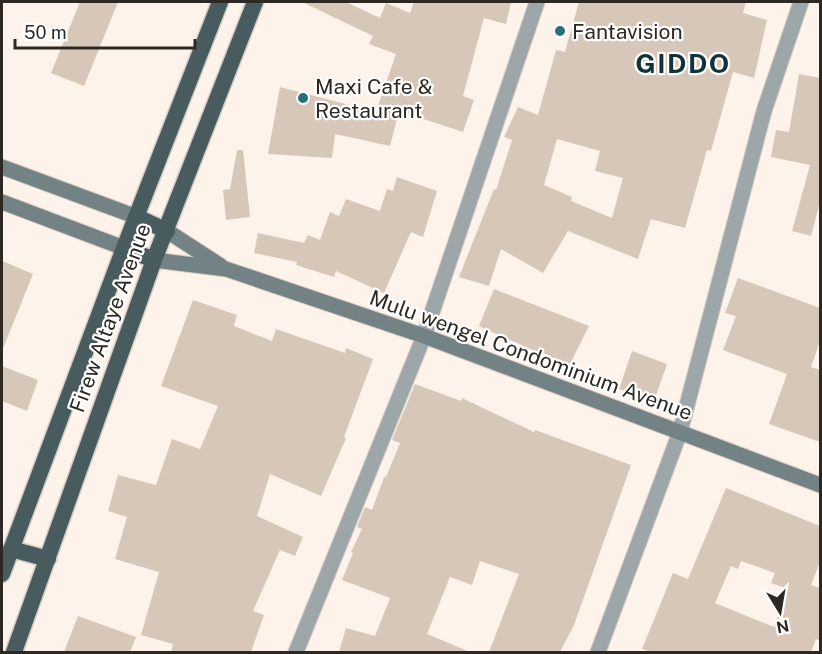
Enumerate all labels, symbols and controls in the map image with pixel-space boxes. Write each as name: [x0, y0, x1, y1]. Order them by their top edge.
scale bar: [15, 12, 195, 50]
place label: Fantavision: [572, 19, 683, 44]
text: 50 m: [24, 22, 67, 43]
marker: Fantavision: [553, 24, 567, 38]
district label: GIDDO: [635, 47, 731, 79]
place label: Maxi Cafe & Restaurant: [315, 74, 433, 123]
marker: Maxi Cafe & Restaurant: [296, 91, 310, 105]
street label: Firew Altaye Avenue: [64, 220, 156, 416]
street label: Mulu wengel Condominium Avenue: [366, 285, 696, 425]
north arrow: [750, 582, 810, 642]
text: N: [775, 616, 791, 637]

